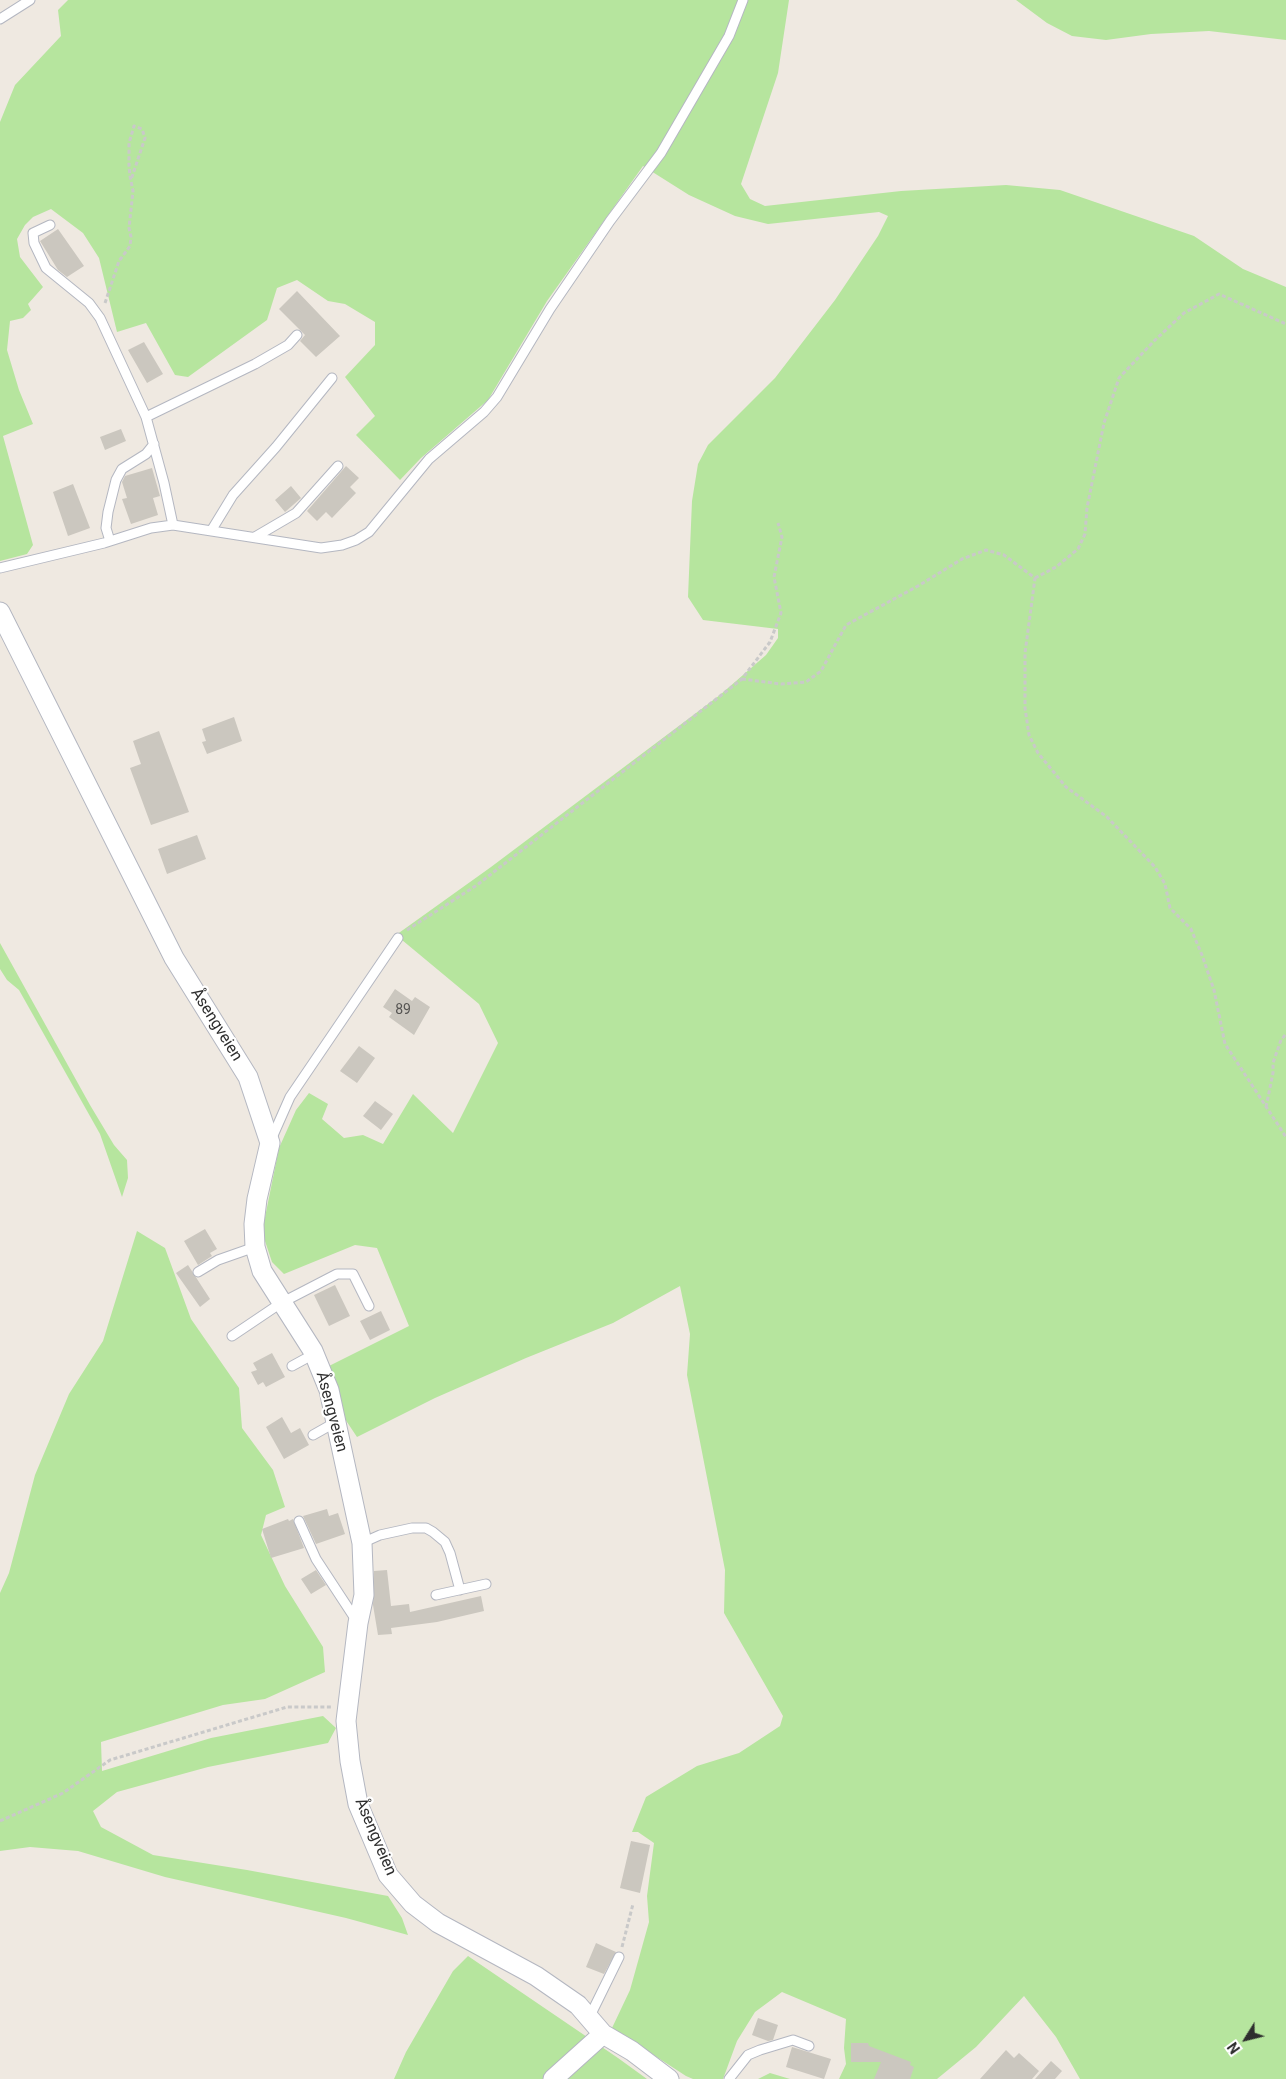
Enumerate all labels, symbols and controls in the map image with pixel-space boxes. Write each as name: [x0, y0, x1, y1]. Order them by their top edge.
street label: Åsengveien: [186, 985, 246, 1065]
house number: 89: [395, 1002, 411, 1018]
street label: Åsengveien: [311, 1370, 351, 1454]
street label: Åsengveien: [350, 1795, 400, 1879]
north arrow: [1221, 2014, 1271, 2064]
text: N: [1224, 2039, 1243, 2057]

